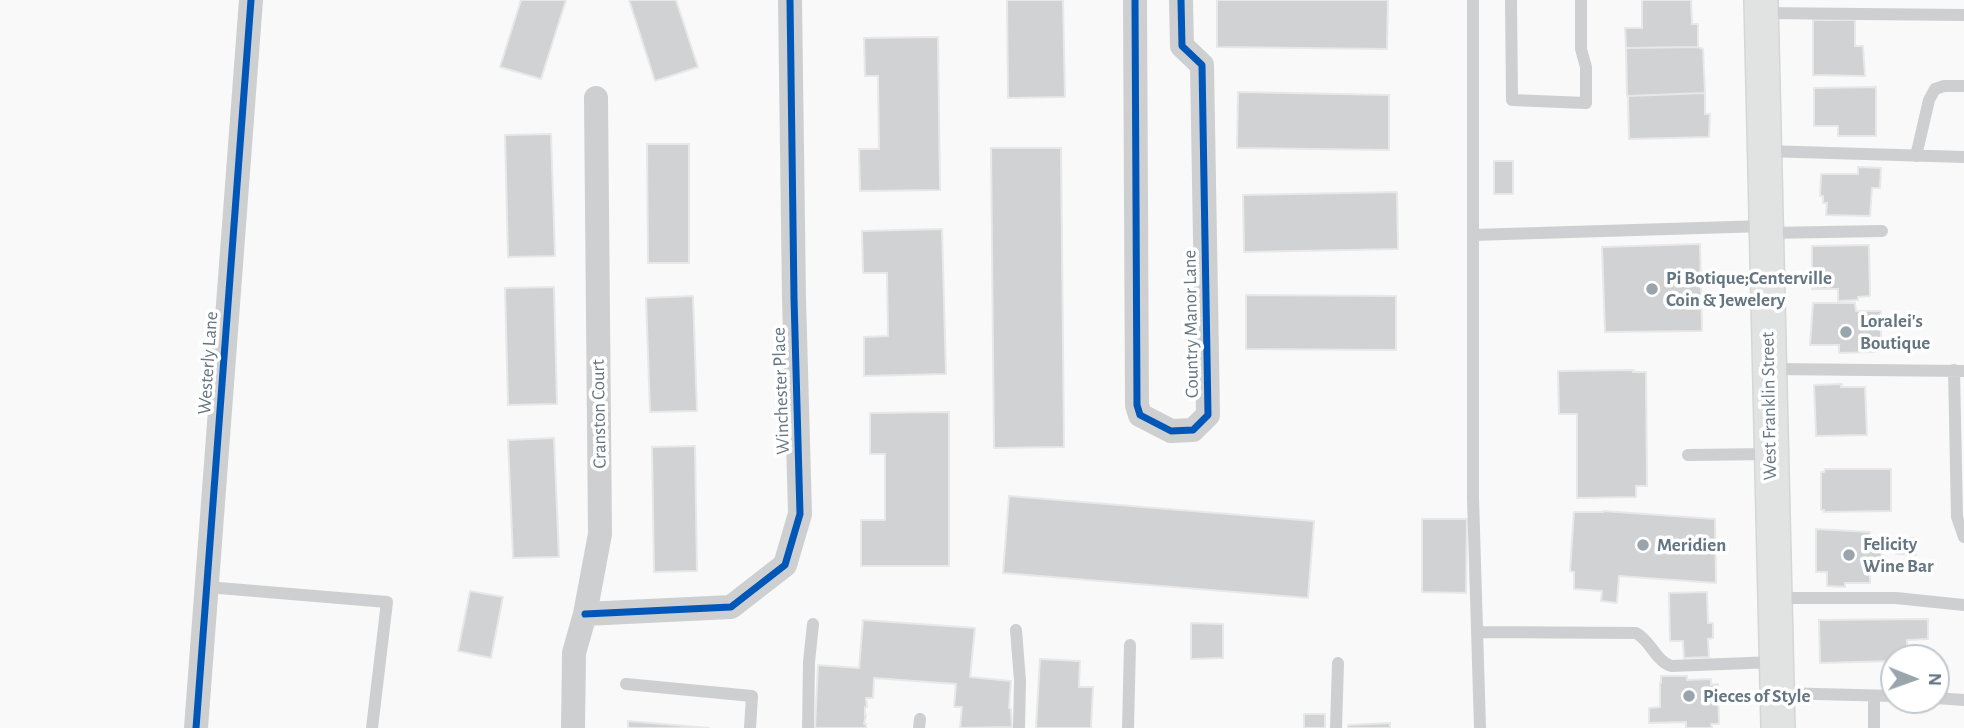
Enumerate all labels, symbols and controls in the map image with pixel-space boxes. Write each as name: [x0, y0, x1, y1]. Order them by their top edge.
street label: Country Manor Lane: [1178, 250, 1204, 398]
place label: Pi Botique;Centerville Coin & Jewelery: [1666, 267, 1832, 311]
marker: Pi Botique;Centerville Coin & Jewelery: [1644, 281, 1660, 297]
place label: Loralei's Boutique: [1860, 310, 1930, 354]
street label: Westerly Lane: [193, 311, 223, 415]
marker: Loralei's Boutique: [1838, 324, 1854, 340]
street label: Winchester Place: [767, 327, 795, 455]
street label: West Franklin Street: [1756, 332, 1782, 480]
street label: Cranston Court: [587, 359, 611, 469]
place label: Felicity Wine Bar: [1863, 533, 1934, 577]
place label: Meridien: [1657, 534, 1726, 556]
marker: Meridien: [1635, 537, 1651, 553]
marker: Felicity Wine Bar: [1841, 547, 1857, 563]
north arrow: [1880, 644, 1950, 714]
text: N: [1925, 673, 1944, 686]
place label: Pieces of Style: [1703, 685, 1810, 707]
marker: Pieces of Style: [1681, 688, 1697, 704]

